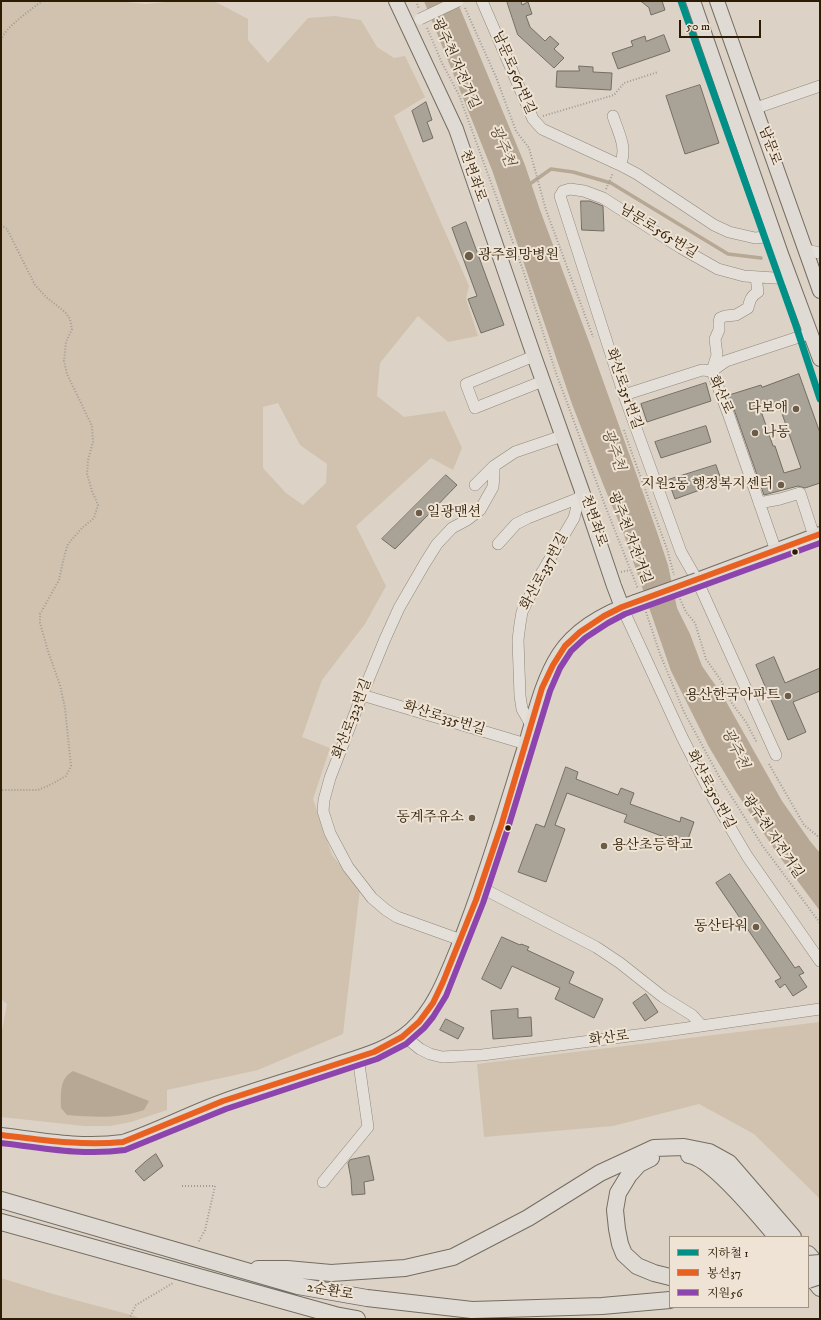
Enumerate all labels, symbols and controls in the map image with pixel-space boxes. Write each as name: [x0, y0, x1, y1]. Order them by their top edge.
scale bar: [681, 12, 763, 38]
street label: 광주천 자전거길: [427, 16, 483, 112]
text: 50 m: [686, 19, 710, 34]
street label: 남문로567번길: [488, 29, 538, 117]
water label: 광주천: [484, 122, 518, 170]
street label: 남문로: [754, 124, 784, 168]
street label: 천변좌로: [455, 148, 489, 204]
street label: 남문로565번길: [616, 201, 700, 263]
place label: 광주희망병원: [478, 248, 559, 264]
marker: 광주희망병원: [463, 250, 475, 262]
street label: 화산로351번길: [601, 346, 645, 432]
street label: 화산로: [704, 373, 736, 417]
place label: 다보애: [747, 401, 788, 417]
marker: 다보애: [791, 404, 801, 414]
place label: 나동: [763, 425, 790, 441]
water label: 광주천: [596, 427, 628, 473]
marker: 나동: [750, 428, 760, 438]
place label: 지원2동 행정복지센터: [641, 477, 773, 493]
marker: 지원2동 행정복지센터: [776, 480, 786, 490]
street label: 광주천 자전거길: [604, 489, 654, 587]
street label: 천변좌로: [576, 493, 610, 549]
place label: 일광맨션: [427, 505, 481, 521]
marker: 일광맨션: [414, 508, 424, 518]
street label: 화산로337번길: [518, 530, 572, 614]
unlabelled marker: [790, 547, 800, 557]
street label: 화산로323번길: [330, 676, 376, 762]
place label: 용산한국아파트: [685, 688, 780, 704]
marker: 용산한국아파트: [783, 691, 793, 701]
street label: 화산로335번길: [401, 699, 487, 739]
water label: 광주천: [716, 726, 752, 772]
street label: 화산로350번길: [682, 748, 738, 832]
street label: 광주천 자전거길: [738, 792, 806, 882]
place label: 동계주유소: [396, 810, 464, 826]
marker: 동계주유소: [467, 813, 477, 823]
unlabelled marker: [503, 823, 513, 833]
place label: 용산초등학교: [612, 838, 693, 854]
marker: 용산초등학교: [599, 841, 609, 851]
place label: 동산타워: [694, 919, 748, 935]
marker: 동산타워: [751, 922, 761, 932]
street label: 화산로: [588, 1028, 630, 1050]
legend: [669, 1236, 809, 1308]
text: 지하철 1: [707, 1246, 749, 1261]
text: 봉선37: [707, 1266, 741, 1281]
street label: 2순환로: [305, 1280, 355, 1304]
text: 지원56: [707, 1286, 742, 1301]

